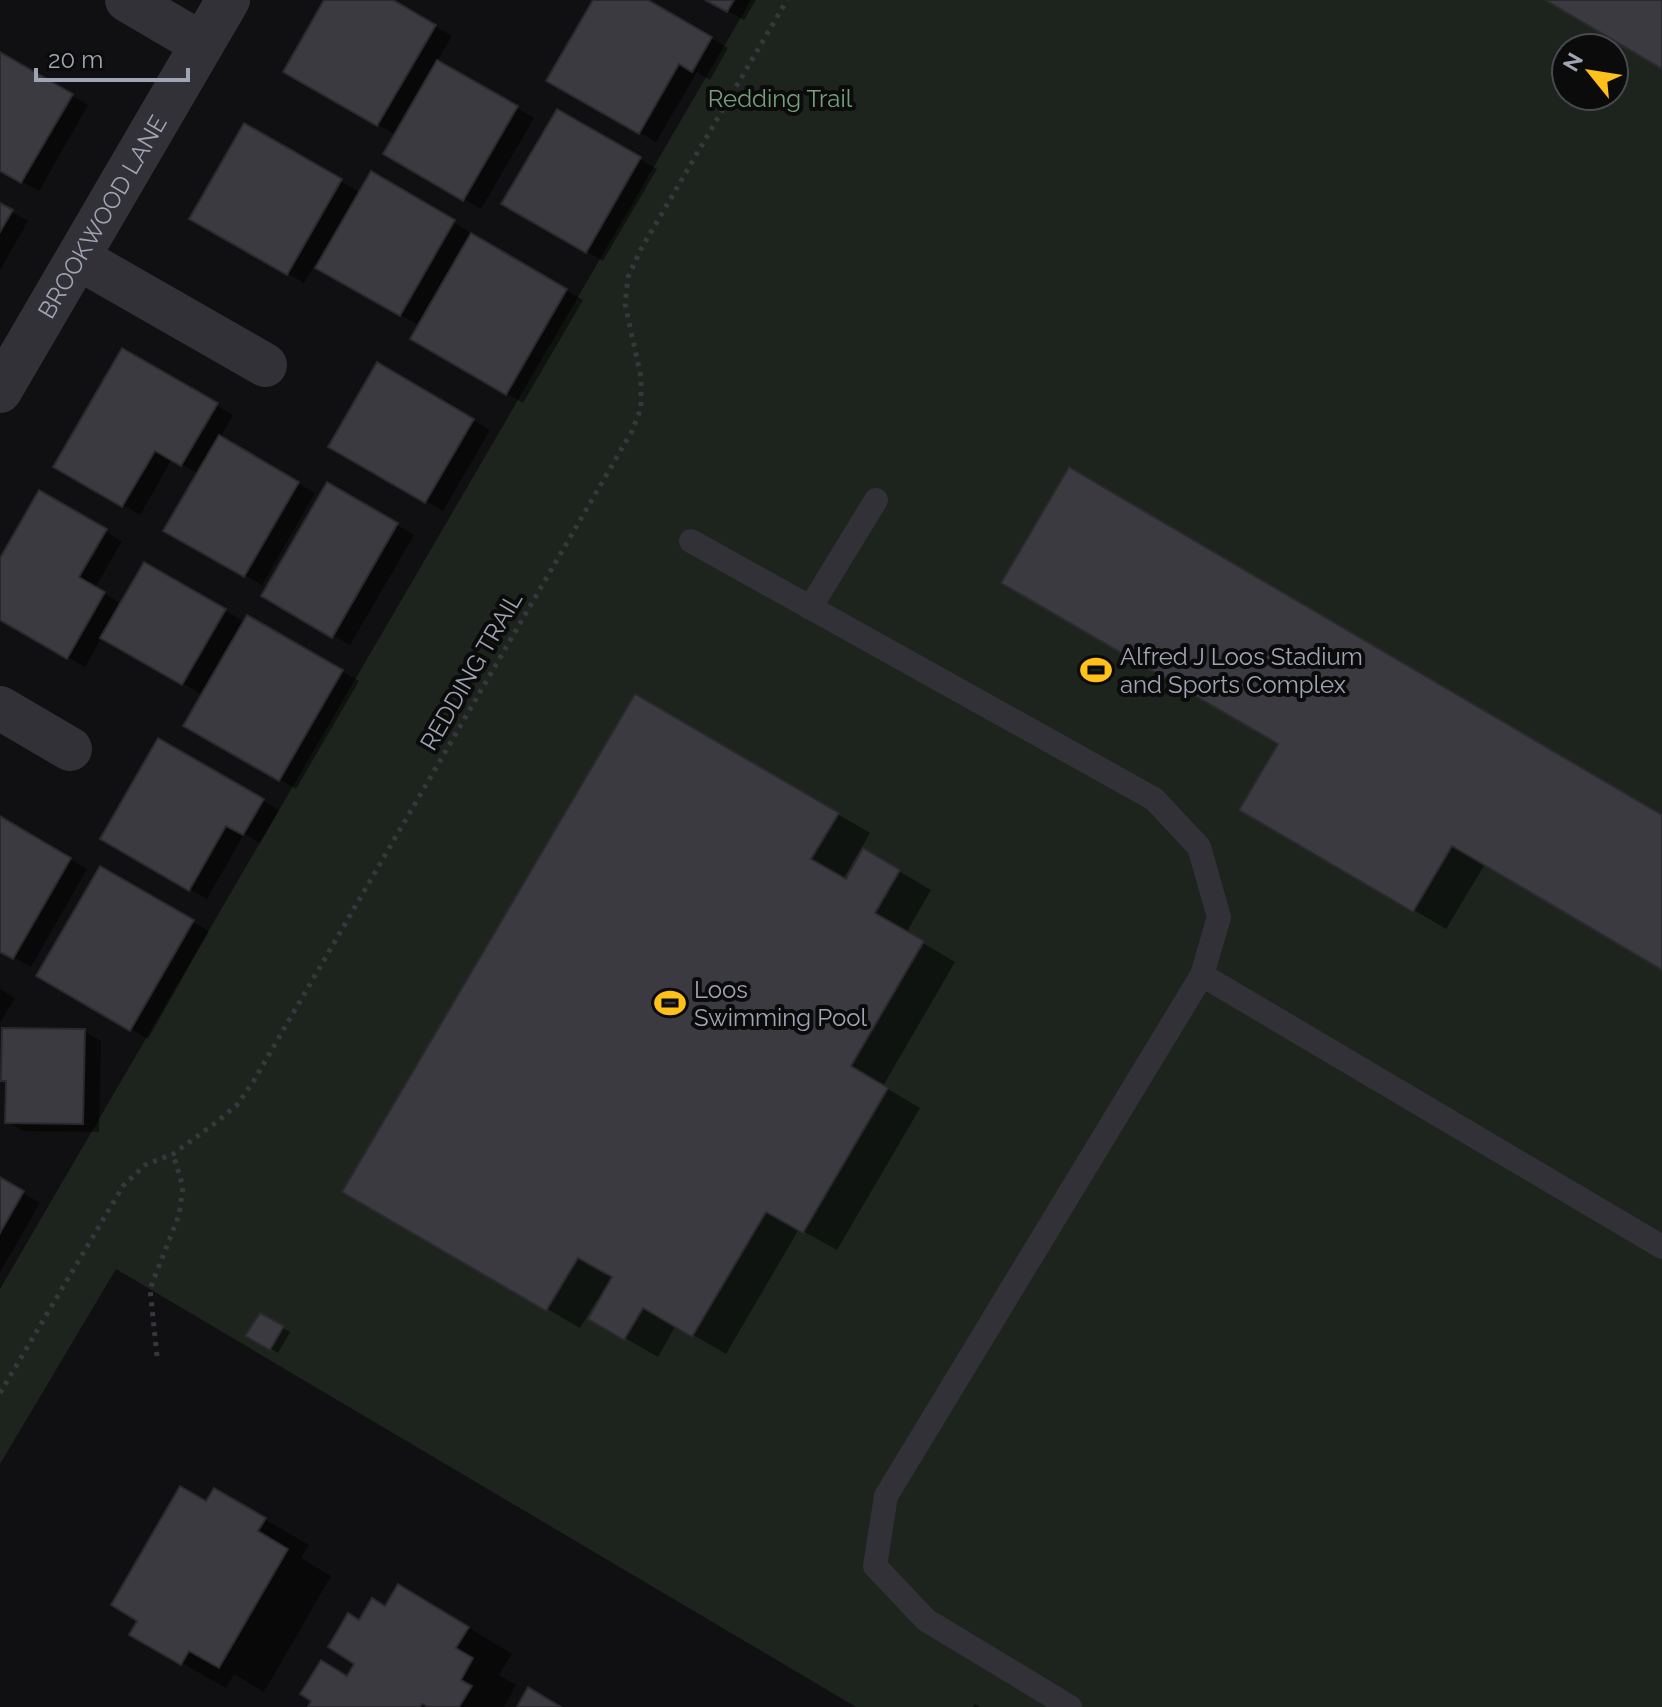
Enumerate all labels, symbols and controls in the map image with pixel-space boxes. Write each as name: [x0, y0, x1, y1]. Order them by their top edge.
scale bar: [36, 32, 188, 82]
north arrow: [1550, 32, 1630, 112]
text: 20 m: [48, 45, 103, 74]
text: N: [1557, 48, 1588, 76]
park label: Redding Trail: [708, 84, 853, 113]
street label: BROOKWOOD LANE: [31, 110, 172, 323]
street label: REDDING TRAIL: [414, 587, 528, 755]
place label: Alfred J Loos Stadium and Sports Complex: [1120, 642, 1363, 699]
sports icon: Alfred J Loos Stadium and Sports Complex: [1079, 653, 1113, 687]
place label: Loos Swimming Pool: [694, 975, 867, 1032]
sports icon: Loos Swimming Pool: [653, 986, 687, 1020]

